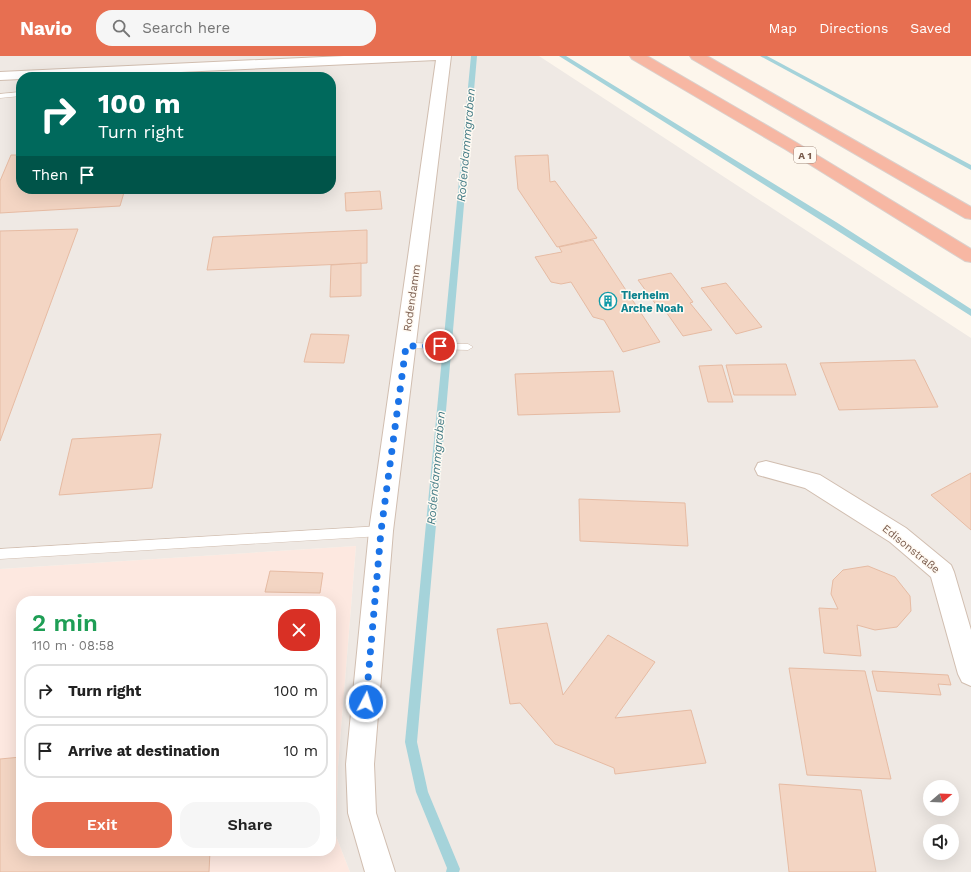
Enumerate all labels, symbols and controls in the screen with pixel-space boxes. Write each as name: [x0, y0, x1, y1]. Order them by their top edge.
search box: [96, 10, 376, 46]
text: Navio: [20, 17, 72, 40]
icon: search: [110, 17, 132, 39]
text: Search here: [142, 19, 230, 37]
text: Map: [769, 20, 797, 36]
text: Directions: [819, 20, 888, 36]
text: Saved: [910, 20, 951, 36]
text: 100 m: [98, 87, 181, 120]
icon: right: [32, 88, 84, 140]
water label: Rodendammgraben: [454, 88, 478, 202]
text: Turn right: [98, 121, 184, 142]
road number: A 1: [794, 147, 816, 163]
icon: arrive: [76, 164, 98, 186]
text: Then: [32, 166, 68, 184]
street label: Rodendamm: [401, 263, 423, 333]
place label: Tierheim Arche Noah: [621, 289, 684, 315]
building icon: Tierheim Arche Noah: [598, 291, 618, 311]
pin: [423, 329, 457, 363]
icon: arrive: [429, 335, 451, 357]
water label: Rodendammgraben: [424, 411, 448, 525]
street label: Edisonstraße: [880, 522, 942, 576]
text: 2 min: [32, 609, 98, 637]
button: close: [278, 609, 320, 651]
text: 110 m · 08:58: [32, 638, 114, 653]
icon: right: [34, 680, 56, 702]
position arrow: [345, 681, 387, 723]
text: Turn right: [68, 682, 141, 700]
text: 100 m: [274, 682, 318, 700]
icon: arrive: [34, 740, 56, 762]
text: Arrive at destination: [68, 742, 220, 760]
text: 10 m: [283, 742, 318, 760]
north arrow: [923, 780, 959, 816]
map controls: [923, 780, 959, 860]
button: Exit: [32, 802, 172, 848]
button: Share: [180, 802, 320, 848]
button: sound: [923, 824, 959, 860]

